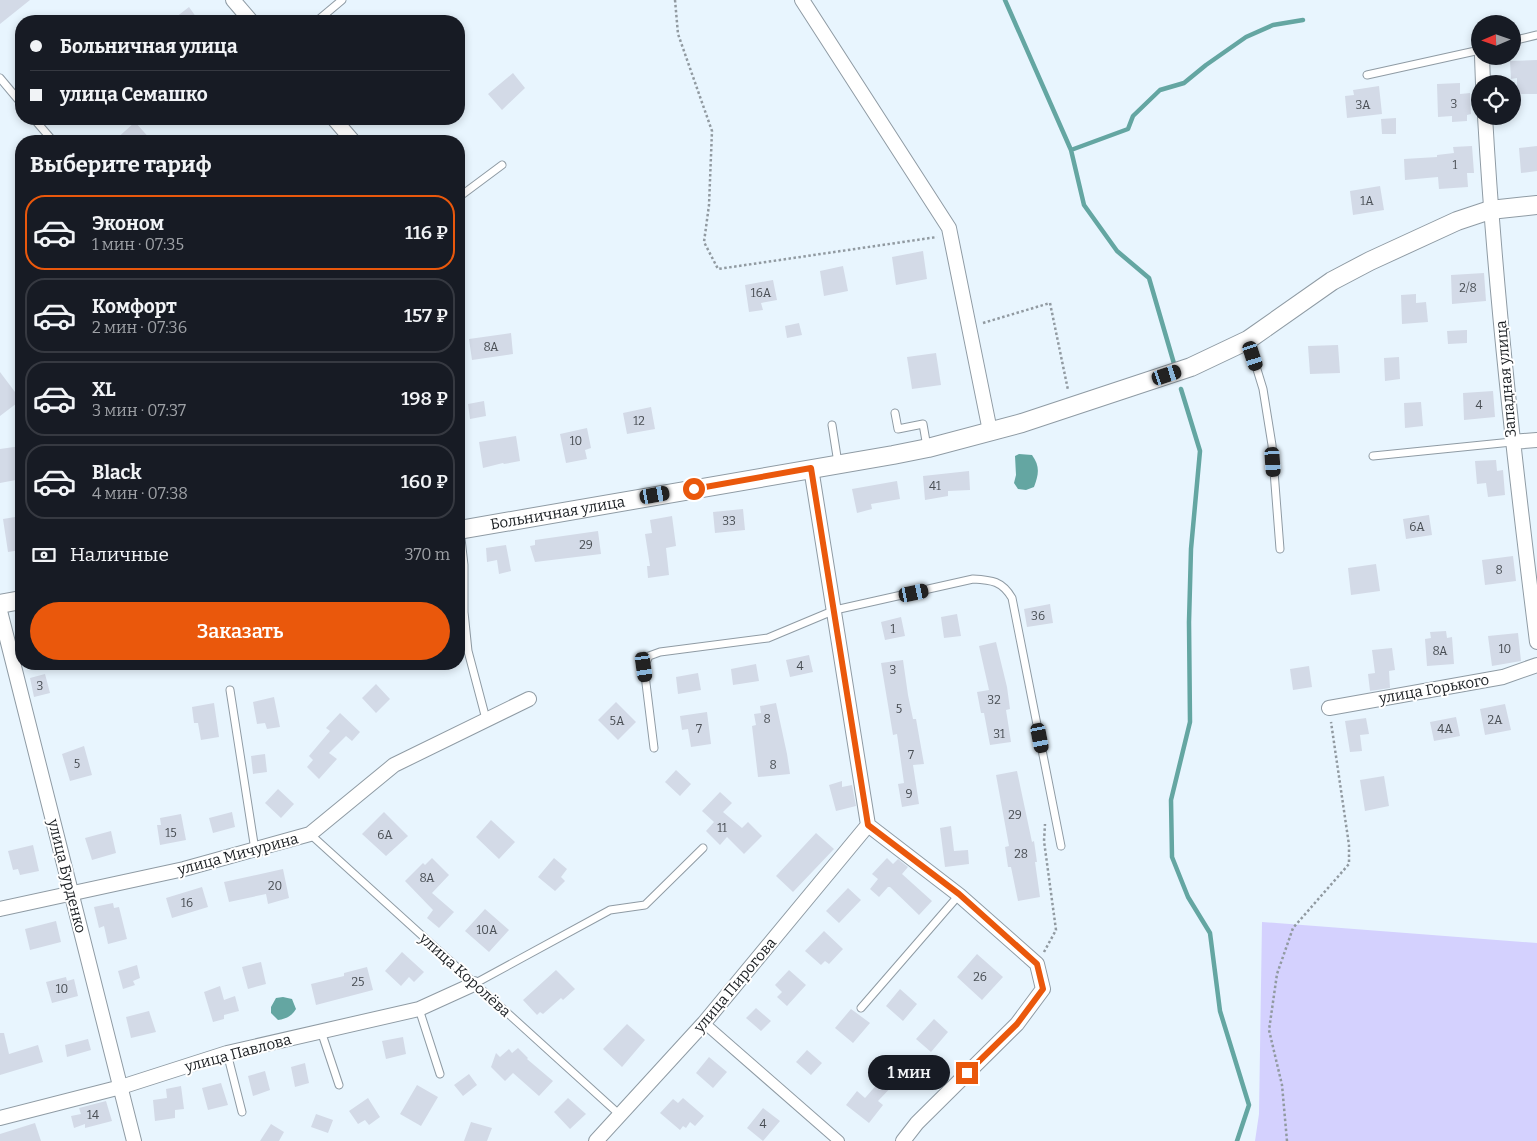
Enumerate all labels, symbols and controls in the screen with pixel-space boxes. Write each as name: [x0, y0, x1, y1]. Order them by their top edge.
north arrow: [1471, 15, 1521, 65]
map controls: [1471, 15, 1521, 125]
text: Больничная улица: [60, 35, 238, 58]
button: locate: [1471, 75, 1521, 125]
text: улица Семашко: [60, 83, 208, 106]
house number: 3: [1451, 97, 1458, 111]
house number: 3А: [1356, 98, 1371, 112]
text: Выберите тариф: [30, 151, 211, 178]
house number: 1: [1453, 158, 1458, 172]
house number: 1А: [1360, 194, 1374, 208]
icon: car: [32, 210, 77, 255]
text: Эконом: [92, 212, 164, 235]
text: 116 ₽: [405, 221, 448, 244]
text: 1 мин · 07:35: [92, 235, 184, 254]
house number: 2/8: [1459, 281, 1477, 295]
house number: 16А: [751, 286, 772, 300]
icon: car: [32, 293, 77, 338]
text: Комфорт: [92, 295, 177, 318]
text: 157 ₽: [404, 304, 448, 327]
text: 2 мин · 07:36: [92, 318, 187, 337]
street label: Западная улица: [1492, 320, 1520, 438]
car: [1241, 339, 1264, 373]
house number: 8А: [483, 340, 499, 354]
car: [1150, 363, 1183, 387]
icon: car: [32, 376, 77, 421]
text: XL: [92, 378, 116, 401]
text: 198 ₽: [401, 387, 448, 410]
house number: 4: [1475, 398, 1483, 412]
text: 3 мин · 07:37: [92, 401, 186, 420]
house number: 12: [633, 414, 645, 428]
house number: 10: [570, 434, 582, 448]
car: [1264, 447, 1281, 477]
icon: car: [32, 459, 77, 504]
text: Black: [92, 461, 142, 484]
text: 160 ₽: [401, 470, 448, 493]
route start: [683, 478, 705, 500]
house number: 41: [929, 479, 941, 493]
text: 4 мин · 07:38: [92, 484, 188, 503]
car: [638, 485, 671, 505]
street label: Больничная улица: [489, 492, 626, 533]
house number: 33: [722, 514, 736, 528]
house number: 6А: [1409, 520, 1425, 534]
house number: 29: [579, 538, 593, 552]
icon: cash: [30, 541, 58, 569]
text: Наличные: [70, 543, 169, 566]
text: 370 m: [404, 545, 450, 564]
house number: 8: [1495, 563, 1503, 577]
car: [897, 583, 930, 603]
button: Заказать: [30, 602, 450, 660]
house number: 36: [1031, 609, 1045, 623]
house number: 1: [891, 622, 896, 636]
house number: 10: [1499, 642, 1511, 656]
house number: 8А: [1432, 644, 1448, 658]
car: [634, 651, 653, 683]
house number: 4: [796, 659, 804, 673]
house number: 3: [890, 663, 897, 677]
street label: улица Горького: [1376, 670, 1491, 708]
house number: 3: [37, 679, 44, 693]
house number: 32: [987, 693, 1001, 707]
house number: 5: [896, 702, 902, 716]
house number: 8: [763, 712, 771, 726]
house number: 2А: [1487, 713, 1503, 727]
house number: 5А: [610, 714, 625, 728]
house number: 7: [696, 722, 702, 736]
car: [1029, 722, 1050, 754]
house number: 4А: [1437, 722, 1453, 736]
house number: 31: [993, 727, 1005, 741]
house number: 7: [908, 748, 914, 762]
house number: 5: [74, 757, 80, 771]
house number: 8: [769, 758, 777, 772]
house number: 9: [905, 787, 913, 801]
house number: 29: [1008, 808, 1022, 822]
street label: улица Бурденко: [44, 816, 90, 935]
house number: 11: [717, 821, 727, 835]
house number: 15: [165, 826, 177, 840]
house number: 6А: [377, 828, 393, 842]
street label: улица Мичурина: [175, 829, 300, 879]
house number: 28: [1014, 847, 1028, 861]
house number: 8А: [419, 871, 435, 885]
house number: 20: [268, 879, 282, 893]
house number: 16: [181, 896, 193, 910]
house number: 10А: [476, 923, 498, 937]
street label: улица Королёва: [415, 928, 515, 1021]
street label: улица Пирогова: [689, 934, 780, 1037]
house number: 26: [973, 970, 987, 984]
house number: 25: [352, 975, 364, 989]
house number: 10: [56, 982, 68, 996]
street label: улица Павлова: [182, 1030, 293, 1076]
callout: 1 мин: [867, 1056, 950, 1090]
route end: [956, 1062, 978, 1084]
text: 1 мин: [887, 1063, 931, 1082]
house number: 14: [87, 1108, 99, 1122]
house number: 4: [759, 1117, 767, 1131]

